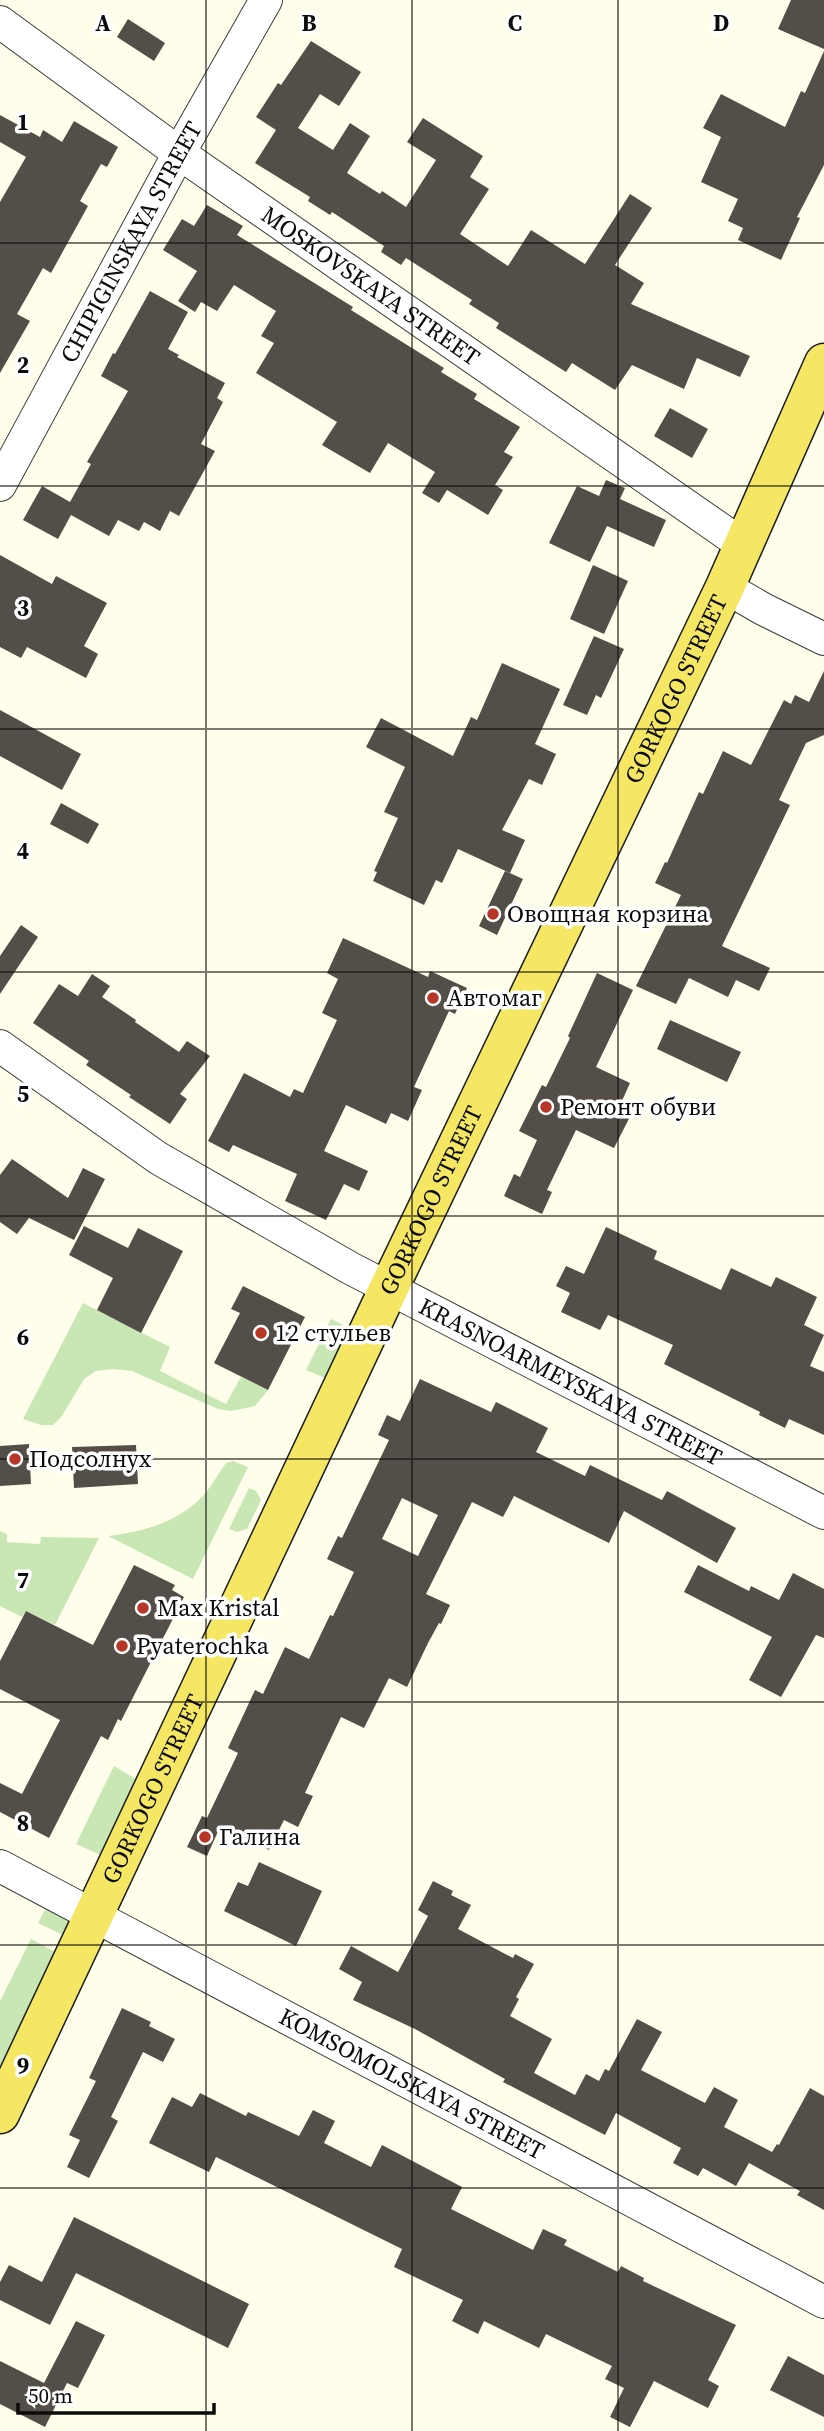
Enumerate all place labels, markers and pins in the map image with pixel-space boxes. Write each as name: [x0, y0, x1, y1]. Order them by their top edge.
place label: Овощная корзина: [507, 897, 710, 930]
marker: Овощная корзина: [485, 906, 501, 922]
place label: Автомаг: [447, 981, 542, 1014]
marker: Автомаг: [425, 990, 441, 1006]
place label: Ремонт обуви: [560, 1090, 716, 1123]
marker: Ремонт обуви: [538, 1099, 554, 1115]
place label: 12 стульев: [275, 1316, 391, 1349]
marker: 12 стульев: [253, 1325, 269, 1341]
place label: Подсолнух: [29, 1442, 152, 1475]
marker: Подсолнух: [7, 1451, 23, 1467]
place label: Max Kristal: [157, 1591, 280, 1624]
marker: Max Kristal: [135, 1600, 151, 1616]
place label: Pyaterochka: [136, 1629, 270, 1662]
marker: Pyaterochka: [114, 1638, 130, 1654]
place label: Галина: [219, 1820, 301, 1853]
marker: Галина: [197, 1829, 213, 1845]

